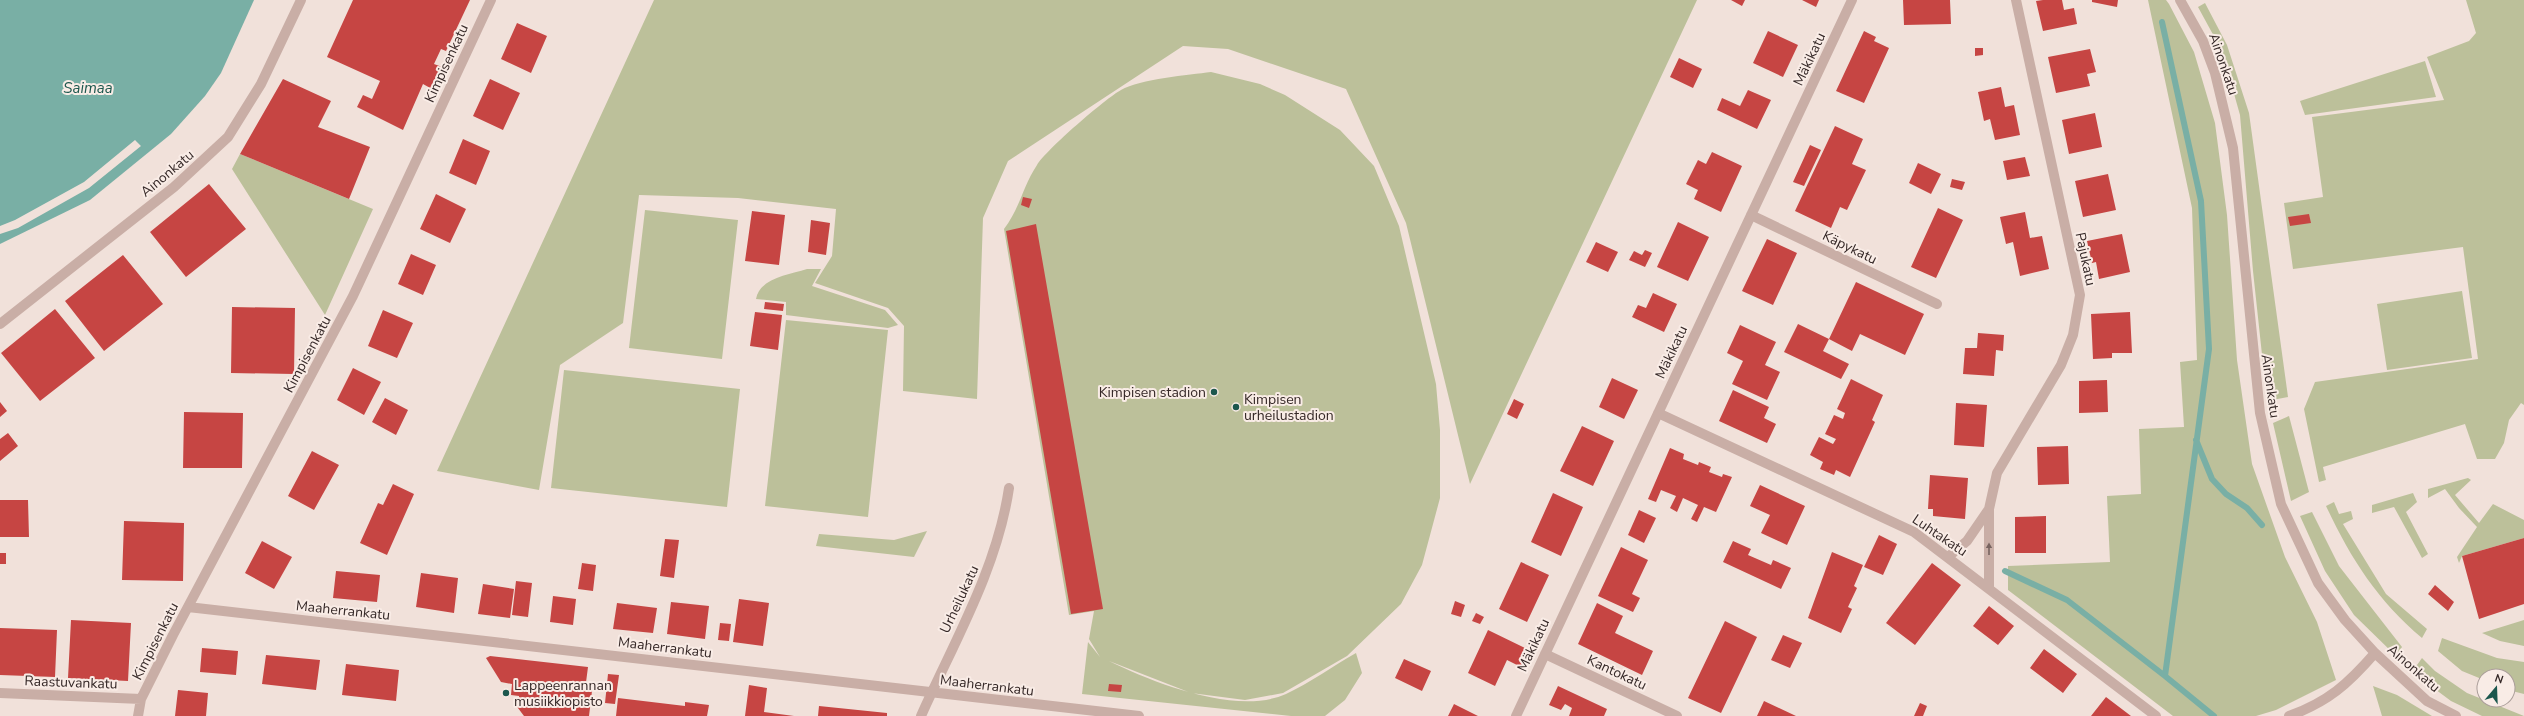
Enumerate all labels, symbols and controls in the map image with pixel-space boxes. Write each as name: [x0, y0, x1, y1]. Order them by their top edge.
street label: Kimpisenkatu: [420, 21, 473, 106]
street label: Mäkikatu: [1789, 29, 1830, 89]
street label: Ainonkatu: [2204, 31, 2243, 98]
water label: Saimaa: [63, 78, 113, 98]
street label: Ainonkatu: [137, 145, 198, 201]
street label: Käpykatu: [1819, 226, 1880, 269]
street label: Pajukatu: [2071, 231, 2100, 288]
street label: Kimpisenkatu: [279, 312, 336, 396]
street label: Mäkikatu: [1651, 322, 1692, 382]
street label: Ainonkatu: [2257, 353, 2284, 419]
place label: Kimpisen stadion: [1099, 383, 1206, 402]
marker: Kimpisen stadion: [1209, 387, 1219, 397]
place label: Kimpisen urheilustadion: [1244, 390, 1334, 425]
marker: Kimpisen urheilustadion: [1231, 402, 1241, 412]
street label: Luhtakatu: [1908, 510, 1971, 561]
one-way arrow: [1986, 542, 1992, 555]
street label: Urheilukatu: [935, 562, 983, 636]
street label: Maaherrankatu: [295, 596, 391, 625]
street label: Kimpisenkatu: [128, 599, 183, 683]
street label: Mäkikatu: [1513, 615, 1554, 675]
street label: Maaherrankatu: [617, 632, 713, 663]
street label: Ainonkatu: [2383, 640, 2444, 697]
street label: Kantokatu: [1584, 650, 1650, 695]
north arrow: [2476, 668, 2516, 708]
street label: Maaherrankatu: [939, 670, 1035, 701]
street label: Raastuvankatu: [24, 671, 118, 694]
text: N: [2493, 671, 2505, 687]
place label: Lappeenrannan musiikkiopisto: [514, 676, 612, 711]
marker: Lappeenrannan musiikkiopisto: [501, 688, 511, 698]

